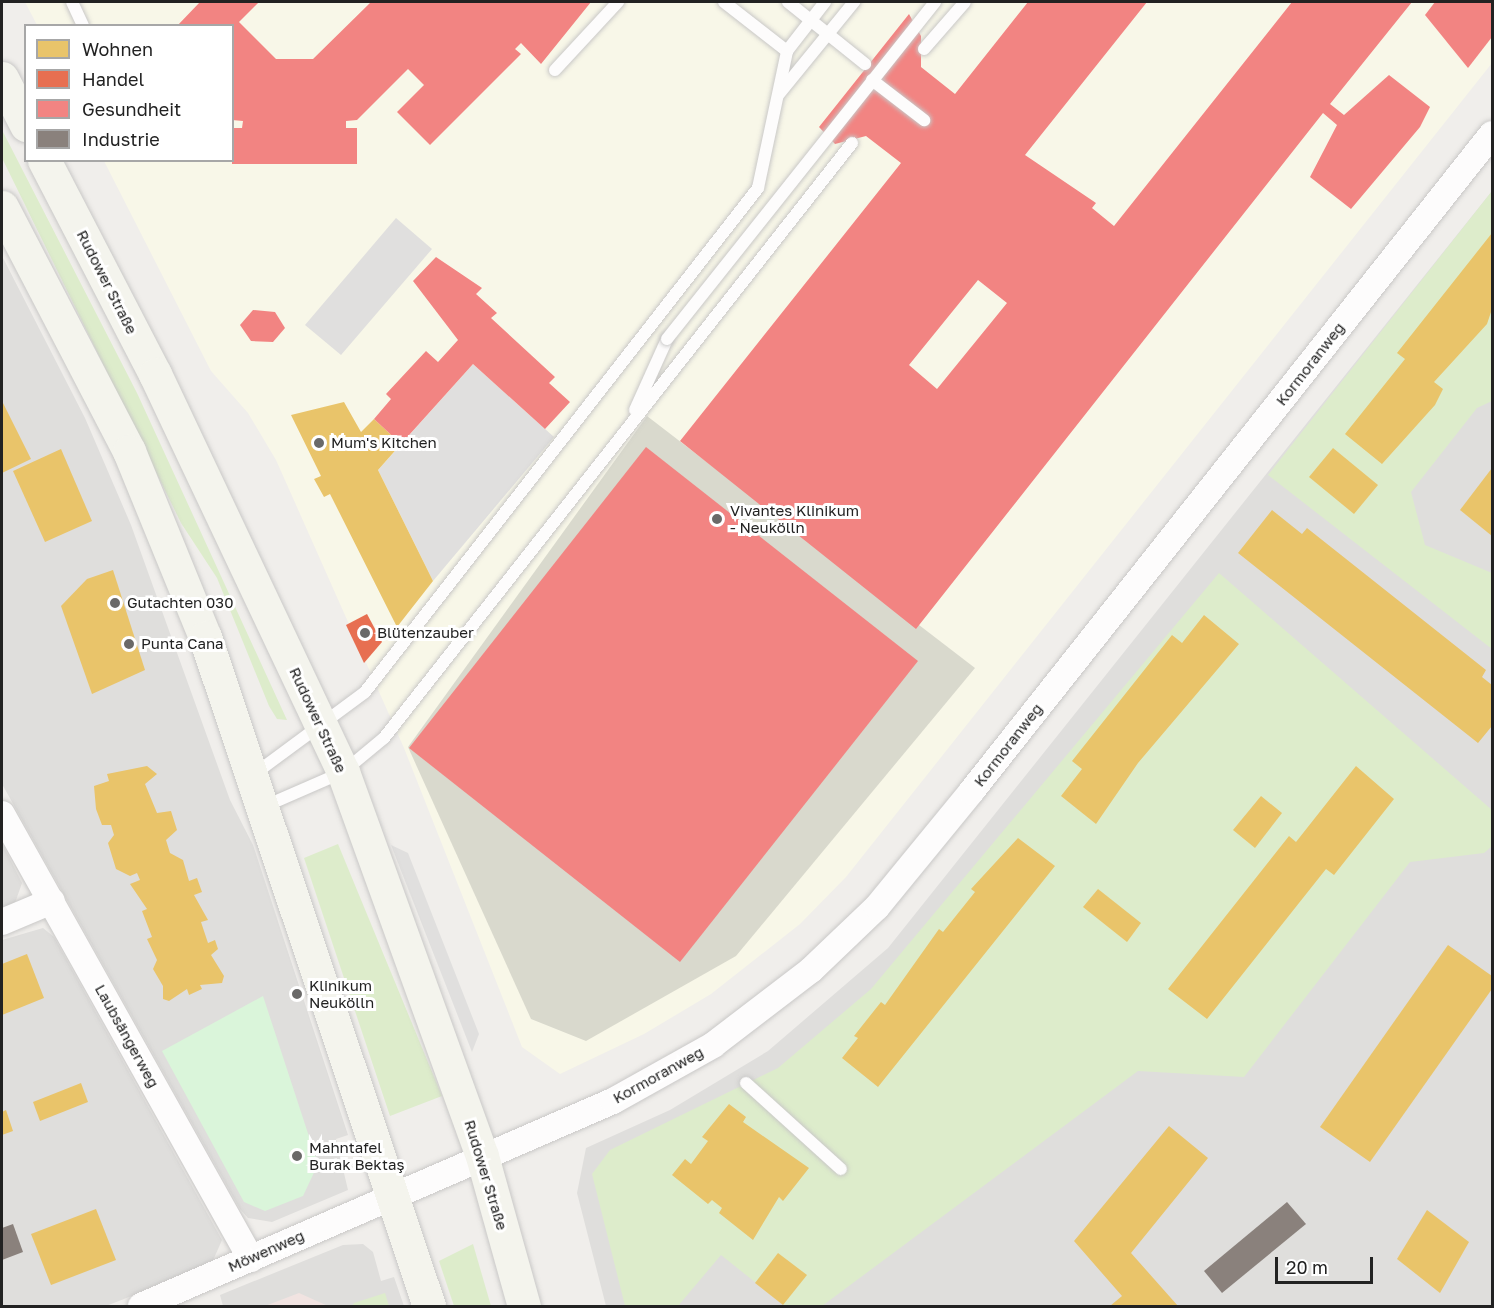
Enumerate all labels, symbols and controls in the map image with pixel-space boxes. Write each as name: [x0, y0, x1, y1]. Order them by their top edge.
legend: [24, 24, 234, 162]
text: Wohnen: [82, 38, 153, 60]
text: Handel: [82, 68, 144, 90]
text: Gesundheit: [82, 98, 181, 120]
text: Industrie: [82, 128, 160, 150]
street label: Rudower Straße: [73, 227, 141, 337]
street label: Kormoranweg: [1272, 319, 1348, 409]
place label: Mum's Kitchen: [331, 434, 437, 452]
marker: Mum's Kitchen: [312, 436, 326, 450]
place label: Vivantes Klinikum - Neukölln: [730, 501, 859, 536]
marker: Vivantes Klinikum - Neukölln: [708, 510, 726, 528]
place label: Gutachten 030: [127, 594, 233, 612]
marker: Gutachten 030: [108, 596, 122, 610]
place label: Blütenzauber: [377, 624, 474, 642]
marker: Blütenzauber: [358, 626, 372, 640]
place label: Punta Cana: [141, 635, 224, 653]
marker: Punta Cana: [122, 637, 136, 651]
street label: Rudower Straße: [286, 664, 350, 776]
street label: Kormoranweg: [970, 700, 1046, 790]
place label: Klinikum Neukölln: [309, 976, 374, 1011]
street label: Laubsängerweg: [91, 981, 163, 1091]
marker: Klinikum Neukölln: [290, 987, 304, 1001]
street label: Kormoranweg: [610, 1043, 706, 1107]
street label: Rudower Straße: [461, 1118, 511, 1232]
place label: Mahntafel Burak Bektaş: [309, 1138, 404, 1173]
marker: Mahntafel Burak Bektaş: [290, 1149, 304, 1163]
street label: Möwenweg: [225, 1226, 307, 1276]
scale bar: [1278, 1245, 1376, 1283]
text: 20 m: [1286, 1256, 1328, 1278]

